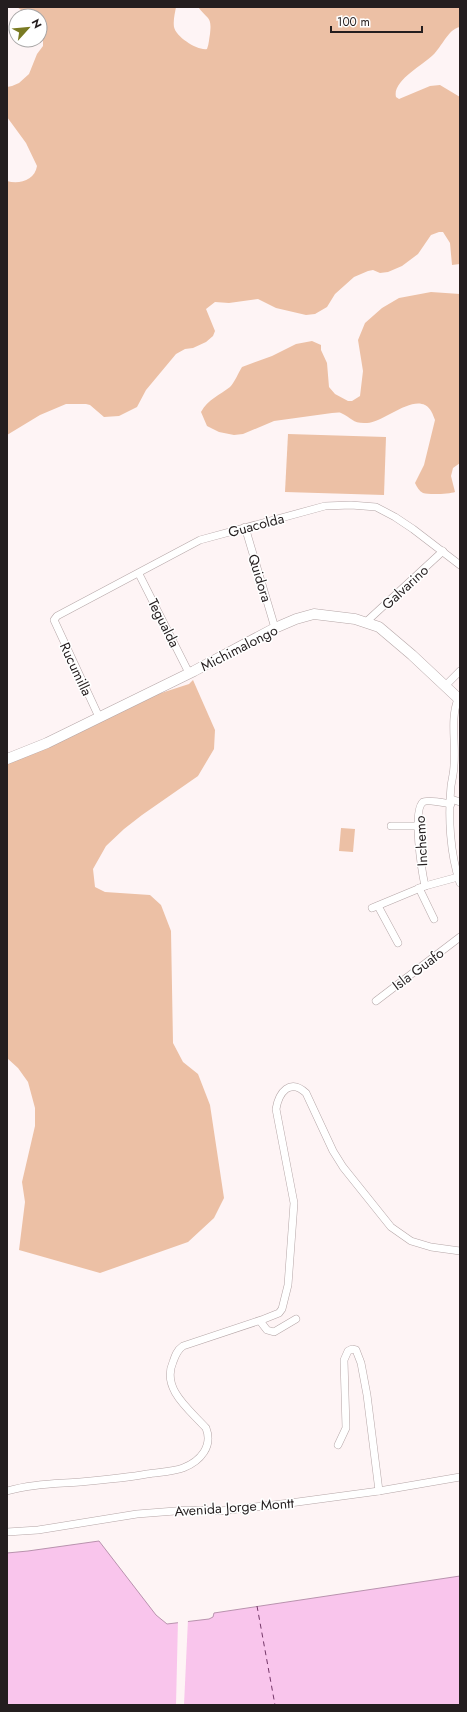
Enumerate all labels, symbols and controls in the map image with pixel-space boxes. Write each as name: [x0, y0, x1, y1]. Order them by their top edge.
north arrow: [8, 8, 48, 48]
scale bar: [331, 8, 422, 34]
text: 100 m: [337, 13, 370, 31]
text: N: [28, 16, 46, 31]
street label: Guacolda: [226, 508, 286, 542]
street label: Quidora: [243, 552, 277, 604]
street label: Galvarino: [377, 560, 433, 614]
street label: Tegualda: [143, 595, 185, 651]
street label: Michimalongo: [197, 620, 281, 676]
street label: Rucumilla: [55, 639, 97, 699]
street label: Inchemo: [410, 815, 432, 867]
street label: Isla Guafo: [388, 943, 448, 995]
street label: Avenida Jorge Montt: [174, 1493, 295, 1521]

